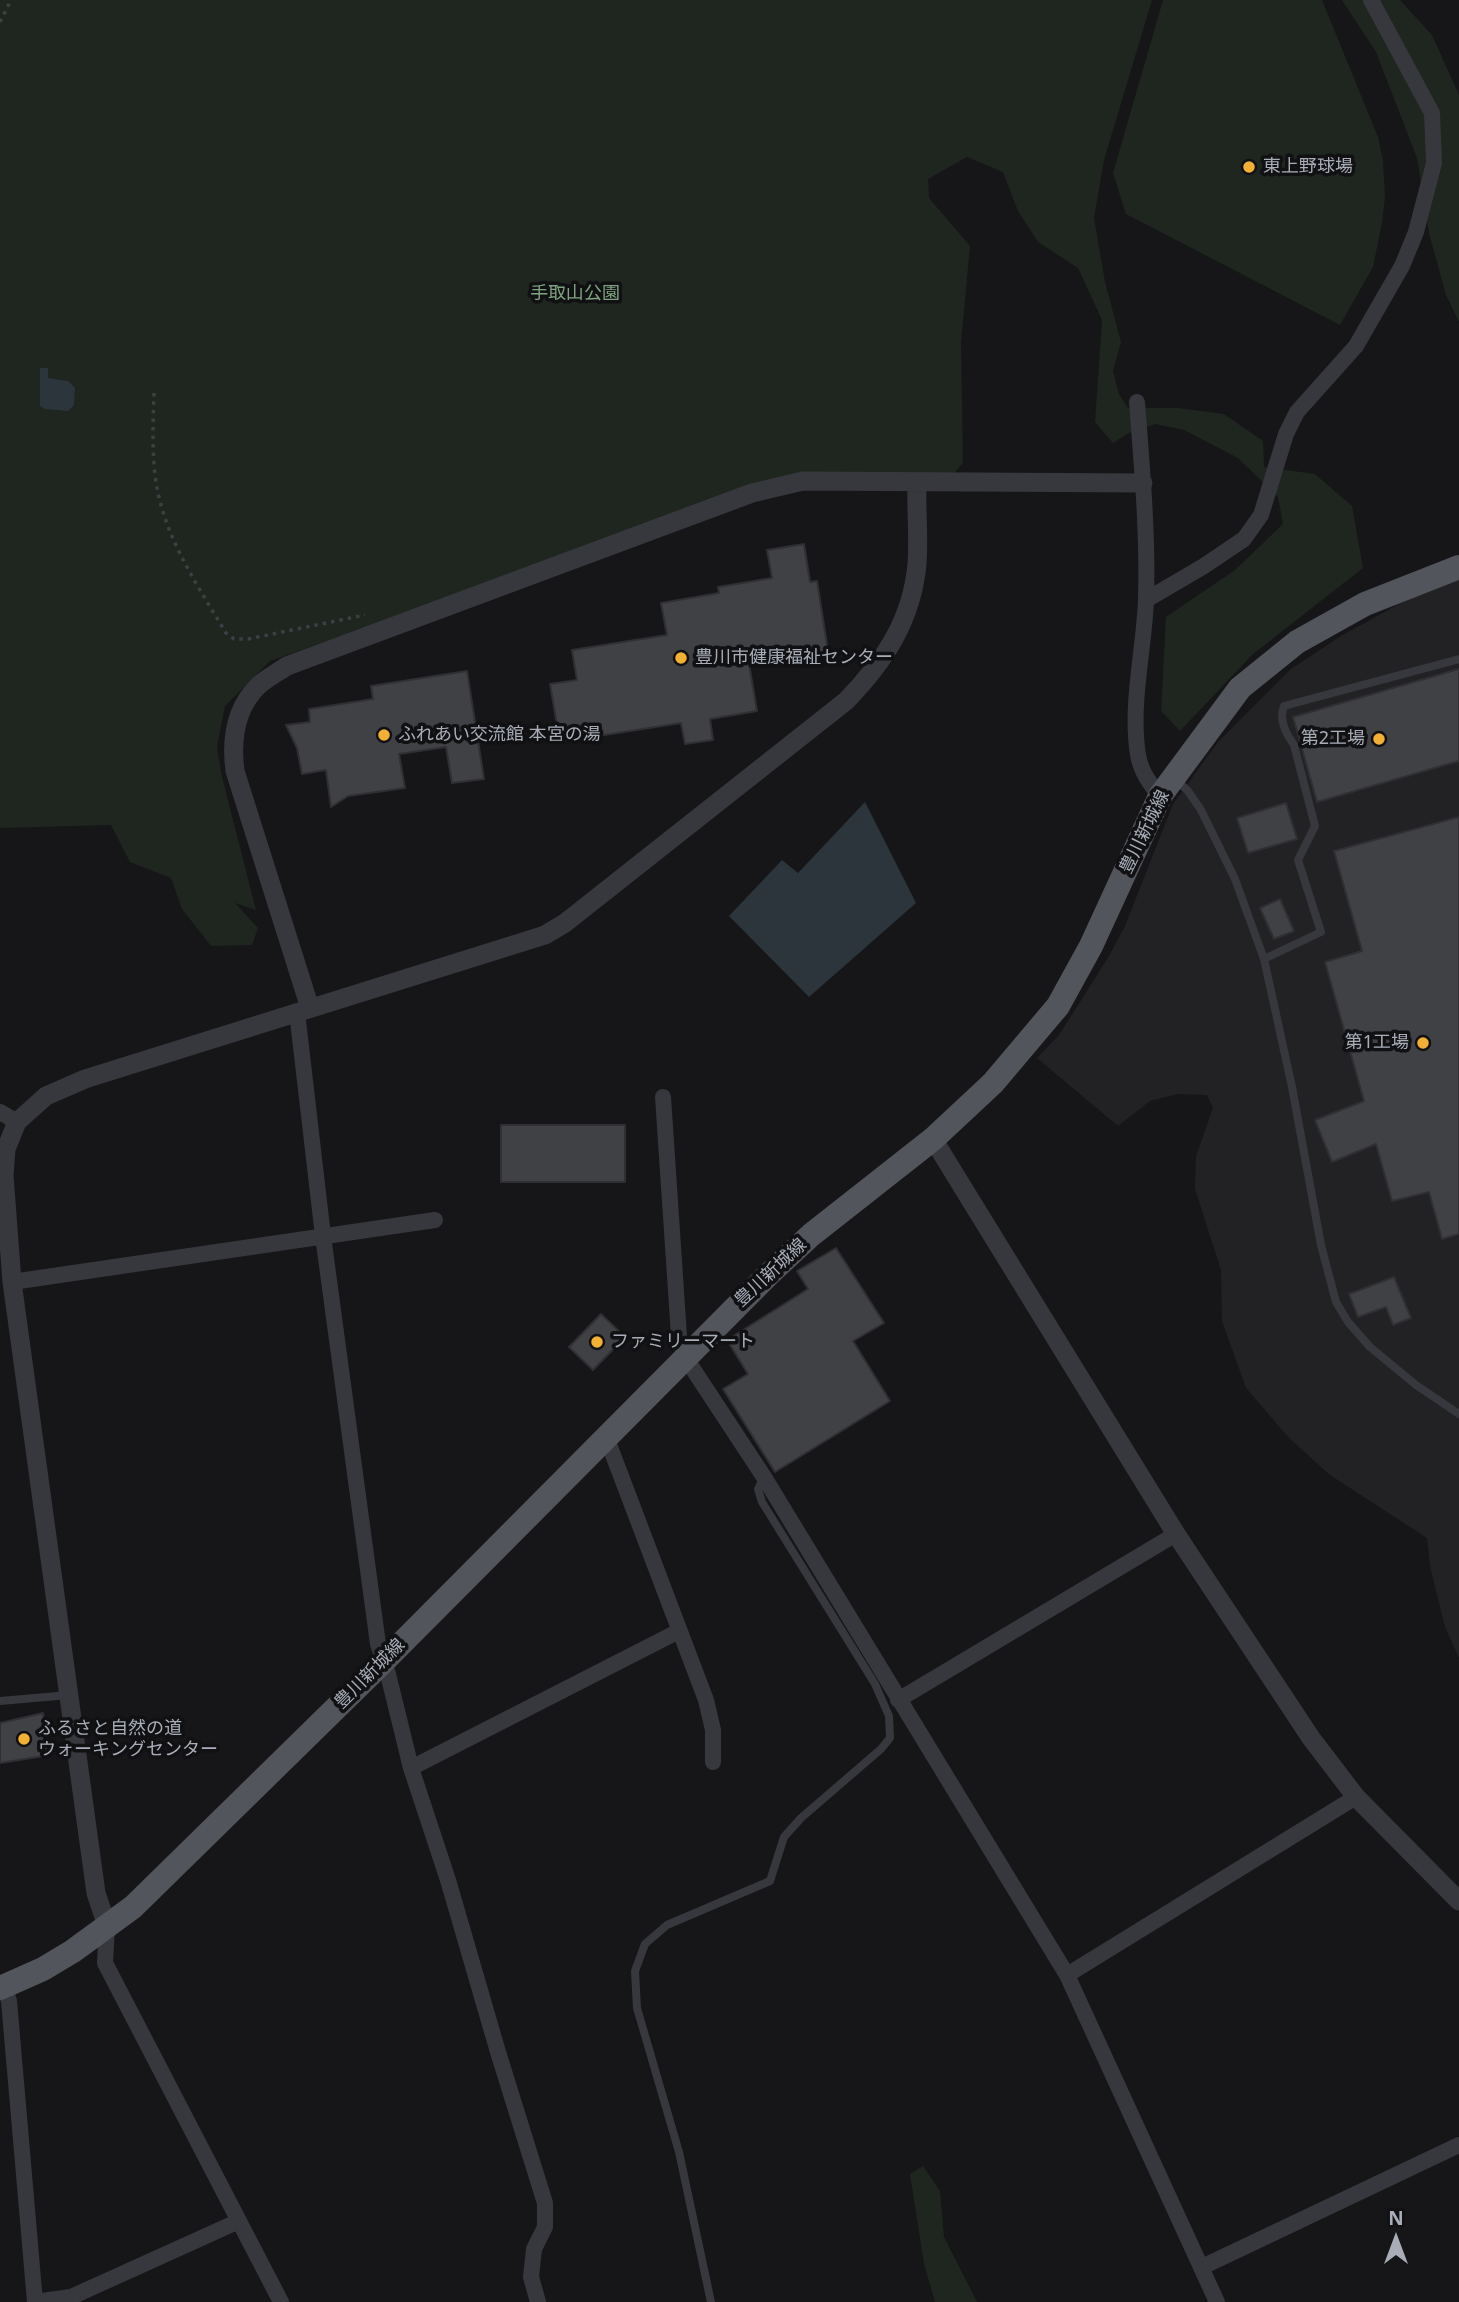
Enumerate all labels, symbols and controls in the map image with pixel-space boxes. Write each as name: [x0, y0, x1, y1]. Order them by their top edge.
place label: 東上野球場: [1263, 156, 1353, 178]
marker: 東上野球場: [1241, 159, 1257, 175]
park label: 手取山公園: [530, 283, 620, 305]
place label: 豊川市健康福祉センター: [695, 647, 893, 669]
marker: 豊川市健康福祉センター: [673, 650, 689, 666]
place label: ふれあい交流館 本宮の湯: [398, 724, 601, 746]
marker: ふれあい交流館 本宮の湯: [376, 727, 392, 743]
place label: 第2工場: [1301, 728, 1365, 750]
marker: 第2工場: [1371, 731, 1387, 747]
street label: 豊川新城線: [1116, 787, 1174, 877]
place label: 第1工場: [1345, 1032, 1409, 1054]
marker: 第1工場: [1415, 1035, 1431, 1051]
street label: 豊川新城線: [731, 1234, 811, 1312]
place label: ファミリーマート: [611, 1331, 755, 1353]
marker: ファミリーマート: [589, 1334, 605, 1350]
street label: 豊川新城線: [331, 1635, 409, 1713]
place label: ふるさと自然の道 ウォーキングセンター: [38, 1718, 218, 1760]
marker: ふるさと自然の道 ウォーキングセンター: [16, 1731, 32, 1747]
north arrow: [1361, 2204, 1431, 2274]
text: N: [1388, 2205, 1404, 2231]

